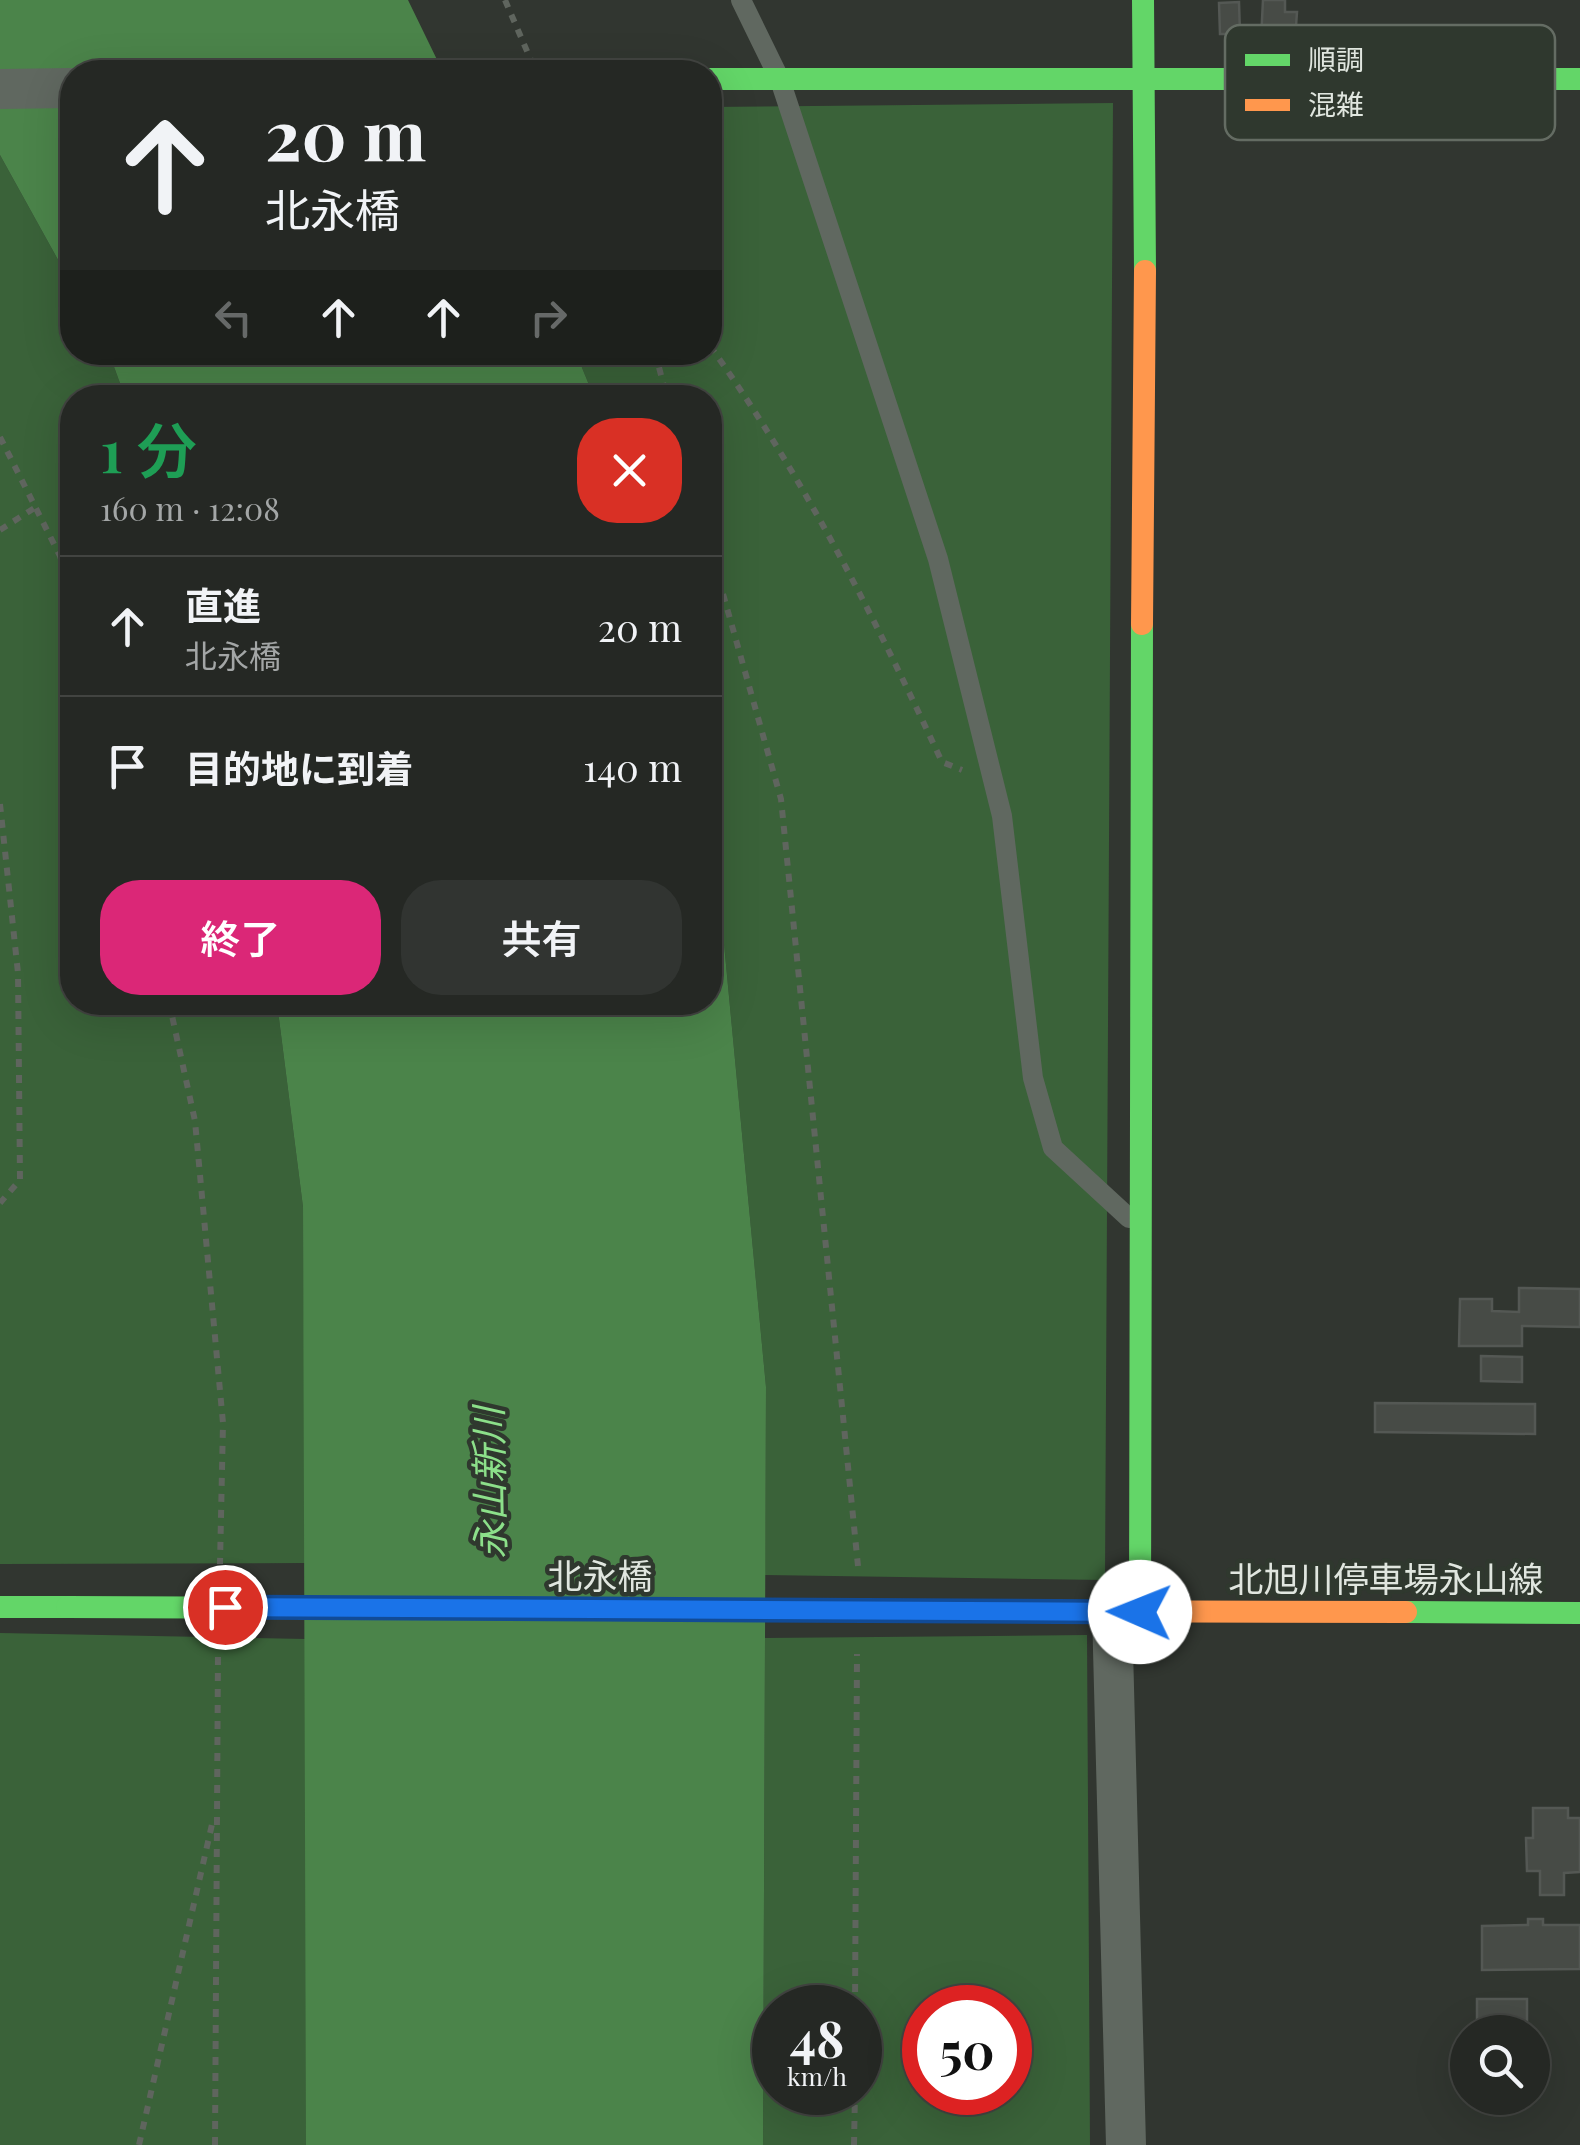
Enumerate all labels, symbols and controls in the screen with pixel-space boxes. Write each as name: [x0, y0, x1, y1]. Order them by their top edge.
legend: [1225, 25, 1555, 140]
text: 順調: [1308, 40, 1364, 77]
text: 20 m: [265, 85, 426, 179]
text: 混雑: [1308, 85, 1364, 122]
icon: ahead: [100, 100, 230, 230]
text: 北永橋: [265, 178, 400, 238]
icon: left: [206, 290, 261, 345]
icon: ahead: [311, 290, 366, 345]
icon: ahead: [416, 290, 471, 345]
icon: right: [521, 290, 576, 345]
text: 1 分: [100, 408, 197, 488]
button: close: [577, 418, 682, 523]
text: 160 m · 12:08: [100, 486, 280, 529]
text: 直進: [185, 579, 261, 630]
icon: ahead: [100, 599, 155, 654]
text: 20 m: [598, 601, 682, 652]
text: 北永橋: [185, 633, 281, 676]
icon: arrive: [100, 739, 155, 794]
text: 140 m: [583, 741, 682, 792]
text: 目的地に到着: [185, 742, 413, 793]
button: 終了: [100, 880, 381, 995]
button: 共有: [401, 880, 682, 995]
water label: 永山新川: [461, 1403, 515, 1559]
street label: 北永橋: [547, 1551, 653, 1598]
street label: 北旭川停車場永山線: [1228, 1554, 1544, 1601]
position arrow: [1088, 1560, 1192, 1664]
pin: [183, 1565, 268, 1650]
icon: arrive: [198, 1580, 253, 1635]
speed limit sign: 50: [902, 1985, 1032, 2115]
text: 48: [790, 2004, 844, 2071]
map controls: [1450, 2015, 1550, 2115]
button: search: [1450, 2015, 1550, 2115]
text: km/h: [787, 2059, 847, 2092]

